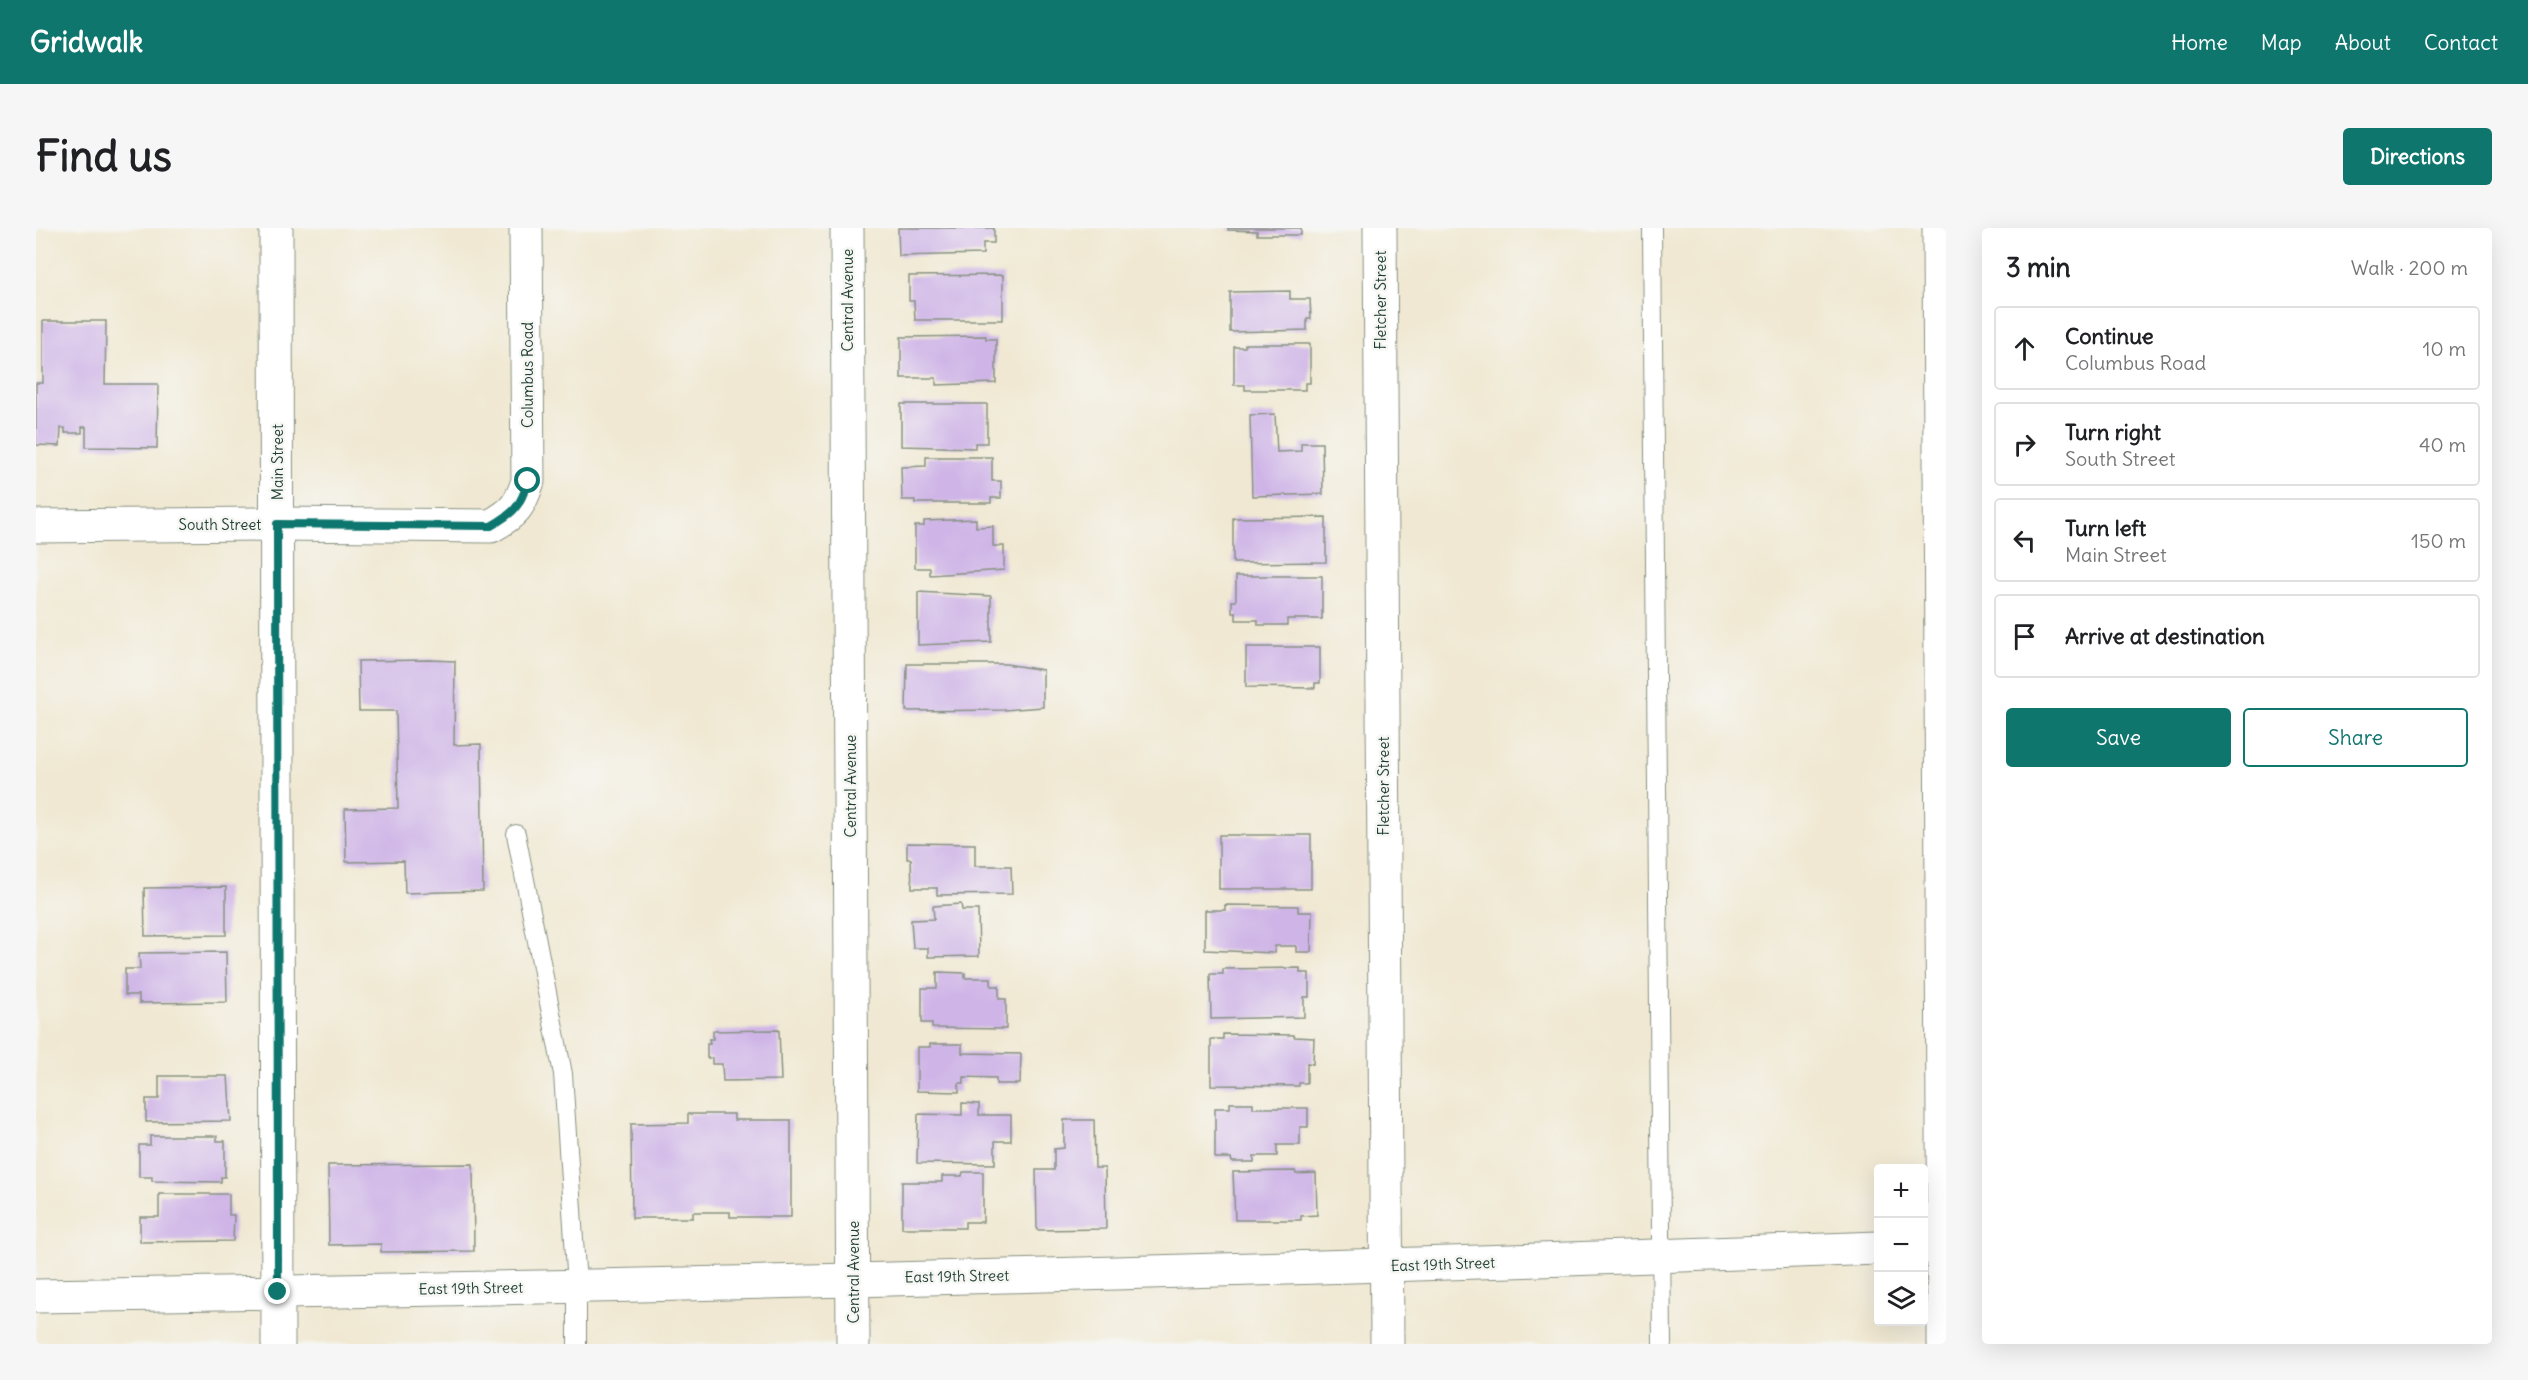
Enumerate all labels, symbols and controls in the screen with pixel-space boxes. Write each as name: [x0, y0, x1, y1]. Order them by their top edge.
text: Gridwalk: [30, 24, 143, 60]
text: Home: [2171, 29, 2228, 56]
text: Map: [2261, 29, 2302, 56]
text: About: [2335, 29, 2391, 56]
text: Contact: [2424, 29, 2498, 56]
button: Directions: [2343, 128, 2492, 185]
text: Find us: [36, 130, 172, 182]
street label: Central Avenue: [838, 249, 857, 351]
street label: Fletcher Street: [1371, 250, 1390, 350]
text: 3 min: [2006, 251, 2071, 284]
text: Walk · 200 m: [2351, 255, 2468, 280]
street label: Columbus Road: [518, 322, 537, 428]
text: Continue: [2065, 322, 2154, 350]
icon: ahead: [2008, 332, 2041, 365]
text: 10 m: [2423, 336, 2466, 361]
text: Columbus Road: [2065, 350, 2206, 375]
text: Turn right: [2065, 418, 2161, 446]
street label: Main Street: [268, 424, 287, 500]
icon: right: [2008, 428, 2041, 461]
text: 40 m: [2419, 432, 2466, 457]
text: South Street: [2065, 446, 2175, 471]
route start: [514, 467, 540, 493]
text: Turn left: [2065, 514, 2146, 542]
street label: South Street: [179, 515, 261, 534]
icon: left: [2008, 524, 2041, 557]
text: 150 m: [2411, 528, 2466, 553]
text: Main Street: [2065, 542, 2167, 567]
icon: arrive: [2008, 620, 2041, 653]
text: Arrive at destination: [2065, 622, 2265, 650]
button: Save: [2006, 708, 2231, 767]
button: Share: [2243, 708, 2468, 767]
street label: Central Avenue: [841, 735, 860, 837]
street label: Fletcher Street: [1374, 736, 1393, 836]
map controls: [1874, 1164, 1928, 1326]
button: +: [1874, 1164, 1928, 1218]
button: −: [1874, 1218, 1928, 1272]
street label: Central Avenue: [844, 1221, 863, 1323]
street label: East 19th Street: [1390, 1253, 1496, 1275]
street label: East 19th Street: [905, 1266, 1009, 1286]
button: layers: [1874, 1272, 1928, 1326]
route end: [264, 1278, 290, 1304]
street label: East 19th Street: [419, 1278, 523, 1298]

